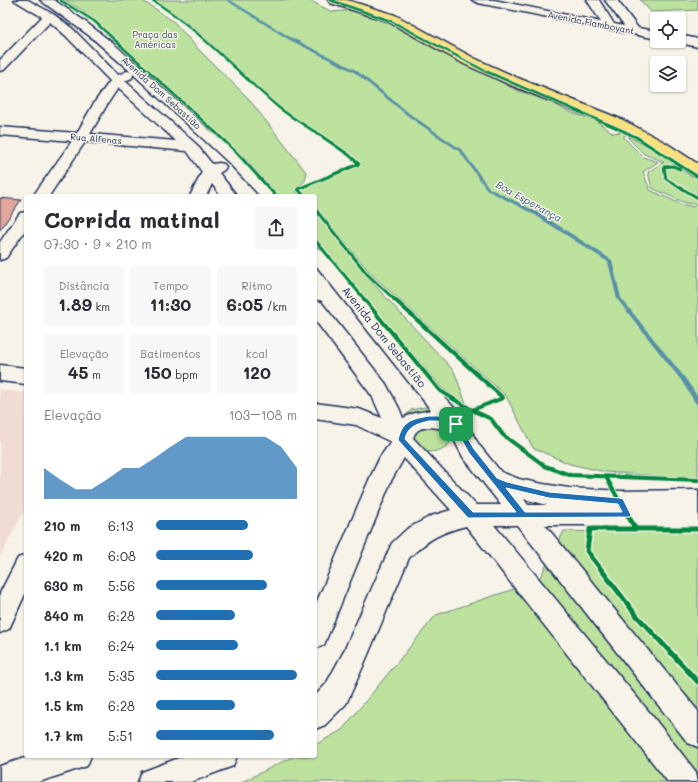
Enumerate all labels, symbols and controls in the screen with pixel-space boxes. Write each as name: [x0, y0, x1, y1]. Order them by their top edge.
street label: Avenida Flamboyant: [547, 9, 635, 36]
map controls: [650, 12, 686, 92]
button: locate: [650, 12, 686, 48]
park label: Praça das Américas: [132, 29, 178, 50]
street label: Avenida Dom Sebastião: [119, 54, 204, 132]
button: layers: [650, 56, 686, 92]
street label: Rua Alfenas: [70, 131, 122, 146]
water label: Boa Esperança: [493, 177, 565, 225]
text: Corrida matinal: [44, 205, 220, 234]
button: share: [255, 207, 297, 249]
text: 07:30 · 9 × 210 m: [44, 235, 152, 252]
text: Distância: [59, 278, 110, 293]
text: Tempo: [153, 278, 188, 293]
text: Ritmo: [242, 278, 272, 293]
street label: Avenida Dom Sebastião: [339, 283, 430, 391]
text: 1.89: [58, 293, 92, 315]
text: 11:30: [150, 293, 191, 315]
text: 6:05: [227, 293, 263, 315]
text: km: [92, 299, 110, 314]
text: /km: [263, 299, 287, 314]
text: Elevação: [60, 346, 108, 361]
text: Batimentos: [140, 346, 201, 361]
text: kcal: [246, 346, 268, 361]
text: 45: [68, 361, 88, 383]
text: 150: [143, 361, 172, 383]
text: 120: [243, 361, 271, 383]
text: m: [88, 367, 101, 382]
text: bpm: [172, 367, 198, 382]
text: Elevação: [44, 406, 101, 423]
text: 103–108 m: [229, 406, 297, 423]
pin: [439, 407, 473, 441]
icon: arrive: [445, 413, 467, 435]
text: 210 m: [44, 517, 80, 534]
text: 6:13: [108, 517, 133, 534]
text: 420 m: [44, 547, 83, 564]
text: 6:08: [108, 547, 136, 564]
text: 630 m: [44, 577, 83, 594]
text: 5:56: [108, 577, 135, 594]
text: 840 m: [44, 607, 84, 624]
text: 6:28: [108, 607, 135, 624]
text: 1.1 km: [44, 637, 82, 654]
text: 6:24: [108, 637, 135, 654]
text: 1.3 km: [44, 667, 84, 684]
text: 5:35: [108, 667, 135, 684]
text: 1.5 km: [44, 697, 83, 714]
text: 6:28: [108, 697, 135, 714]
text: 1.7 km: [44, 727, 83, 744]
text: 5:51: [108, 727, 133, 744]

